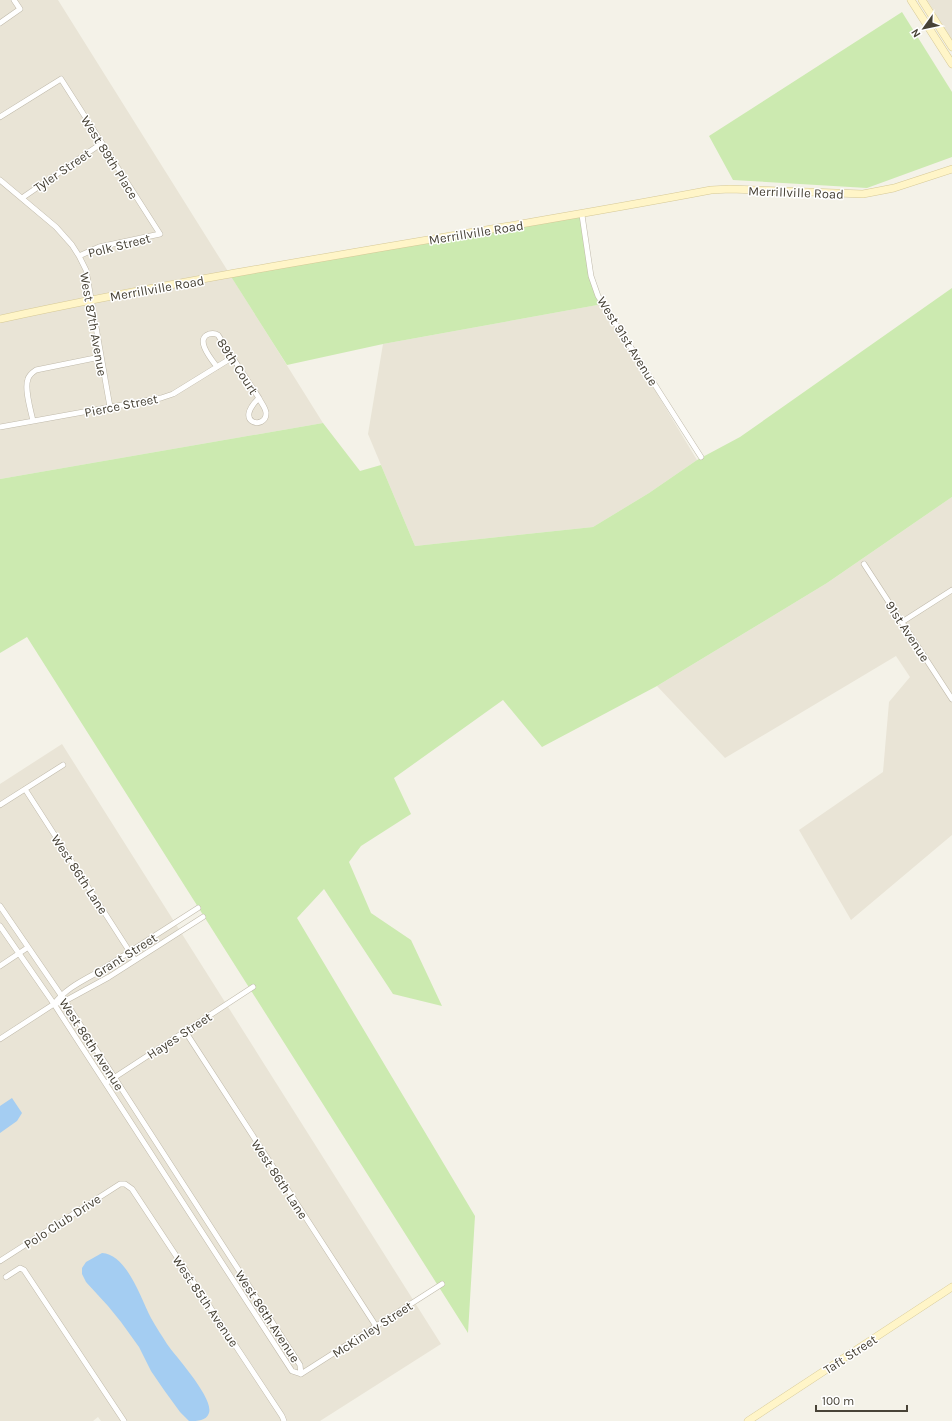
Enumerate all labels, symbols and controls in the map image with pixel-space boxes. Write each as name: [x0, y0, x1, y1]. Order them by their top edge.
north arrow: [904, 8, 944, 48]
text: N: [908, 26, 924, 40]
street label: West 89th Place: [78, 113, 141, 202]
street label: Tyler Street: [31, 146, 94, 195]
street label: Merrillville Road: [748, 183, 844, 202]
street label: Merrillville Road: [428, 218, 524, 247]
street label: Polk Street: [86, 230, 152, 261]
street label: West 87th Avenue: [77, 271, 110, 378]
street label: Merrillville Road: [109, 273, 205, 304]
street label: West 91st Avenue: [594, 294, 661, 389]
street label: 89th Court: [214, 335, 261, 397]
street label: Pierce Street: [83, 391, 159, 420]
street label: 91st Avenue: [882, 598, 933, 665]
street label: West 86th Lane: [48, 832, 111, 917]
street label: Grant Street: [91, 930, 160, 981]
street label: West 86th Avenue: [56, 995, 127, 1093]
street label: Hayes Street: [144, 1009, 215, 1062]
street label: West 86th Lane: [248, 1137, 311, 1222]
street label: Polo Club Drive: [21, 1191, 104, 1252]
street label: West 85th Avenue: [170, 1253, 242, 1350]
street label: West 86th Avenue: [232, 1267, 303, 1365]
street label: McKinley Street: [329, 1298, 415, 1361]
street label: Taft Street: [821, 1332, 880, 1377]
scale bar: [816, 1387, 907, 1413]
text: 100 m: [822, 1394, 854, 1408]

